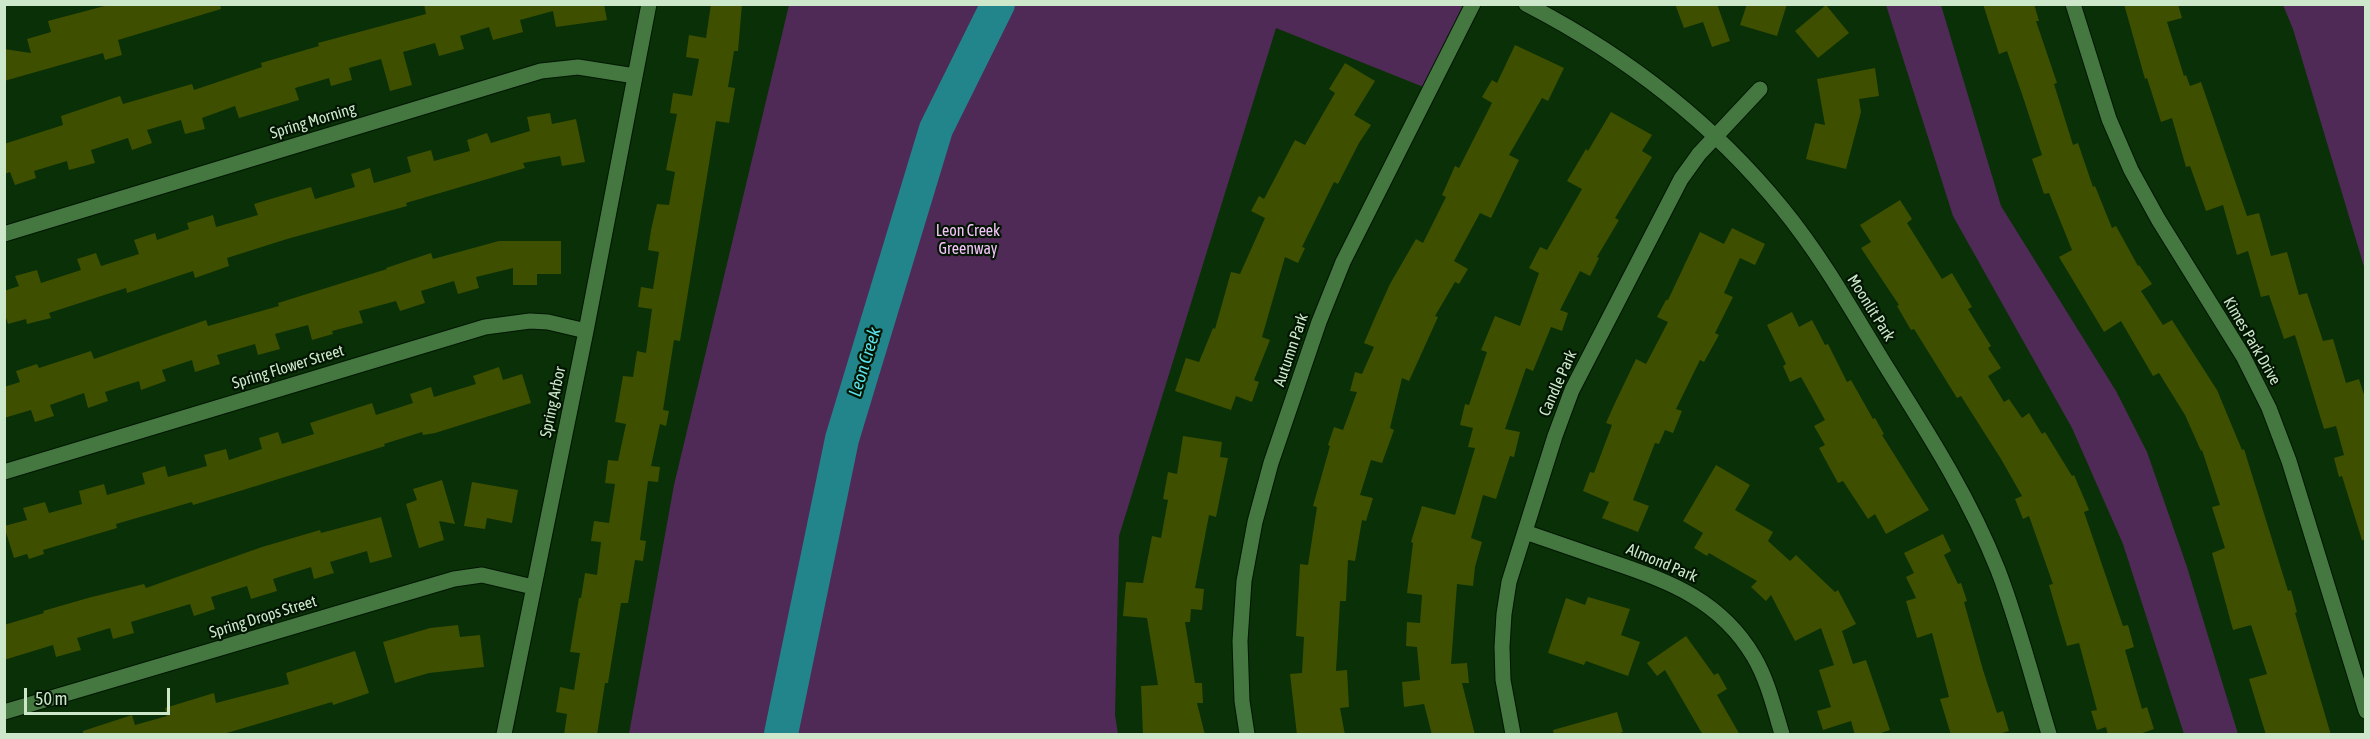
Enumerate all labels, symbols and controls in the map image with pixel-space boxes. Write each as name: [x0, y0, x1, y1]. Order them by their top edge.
street label: Spring Morning: [268, 99, 358, 143]
park label: Leon Creek Greenway: [936, 221, 1000, 259]
street label: Moonlit Park: [1843, 271, 1899, 345]
street label: Kimes Park Drive: [2219, 294, 2285, 388]
street label: Autumn Park: [1270, 311, 1312, 389]
water label: Leon Creek: [844, 325, 886, 399]
street label: Spring Flower Street: [230, 341, 346, 393]
street label: Candle Park: [1535, 347, 1581, 419]
street label: Spring Arbor: [536, 365, 570, 439]
street label: Almond Park: [1624, 539, 1700, 587]
street label: Spring Drops Street: [207, 592, 319, 642]
scale bar: [27, 676, 172, 714]
text: 50 m: [35, 688, 67, 709]

